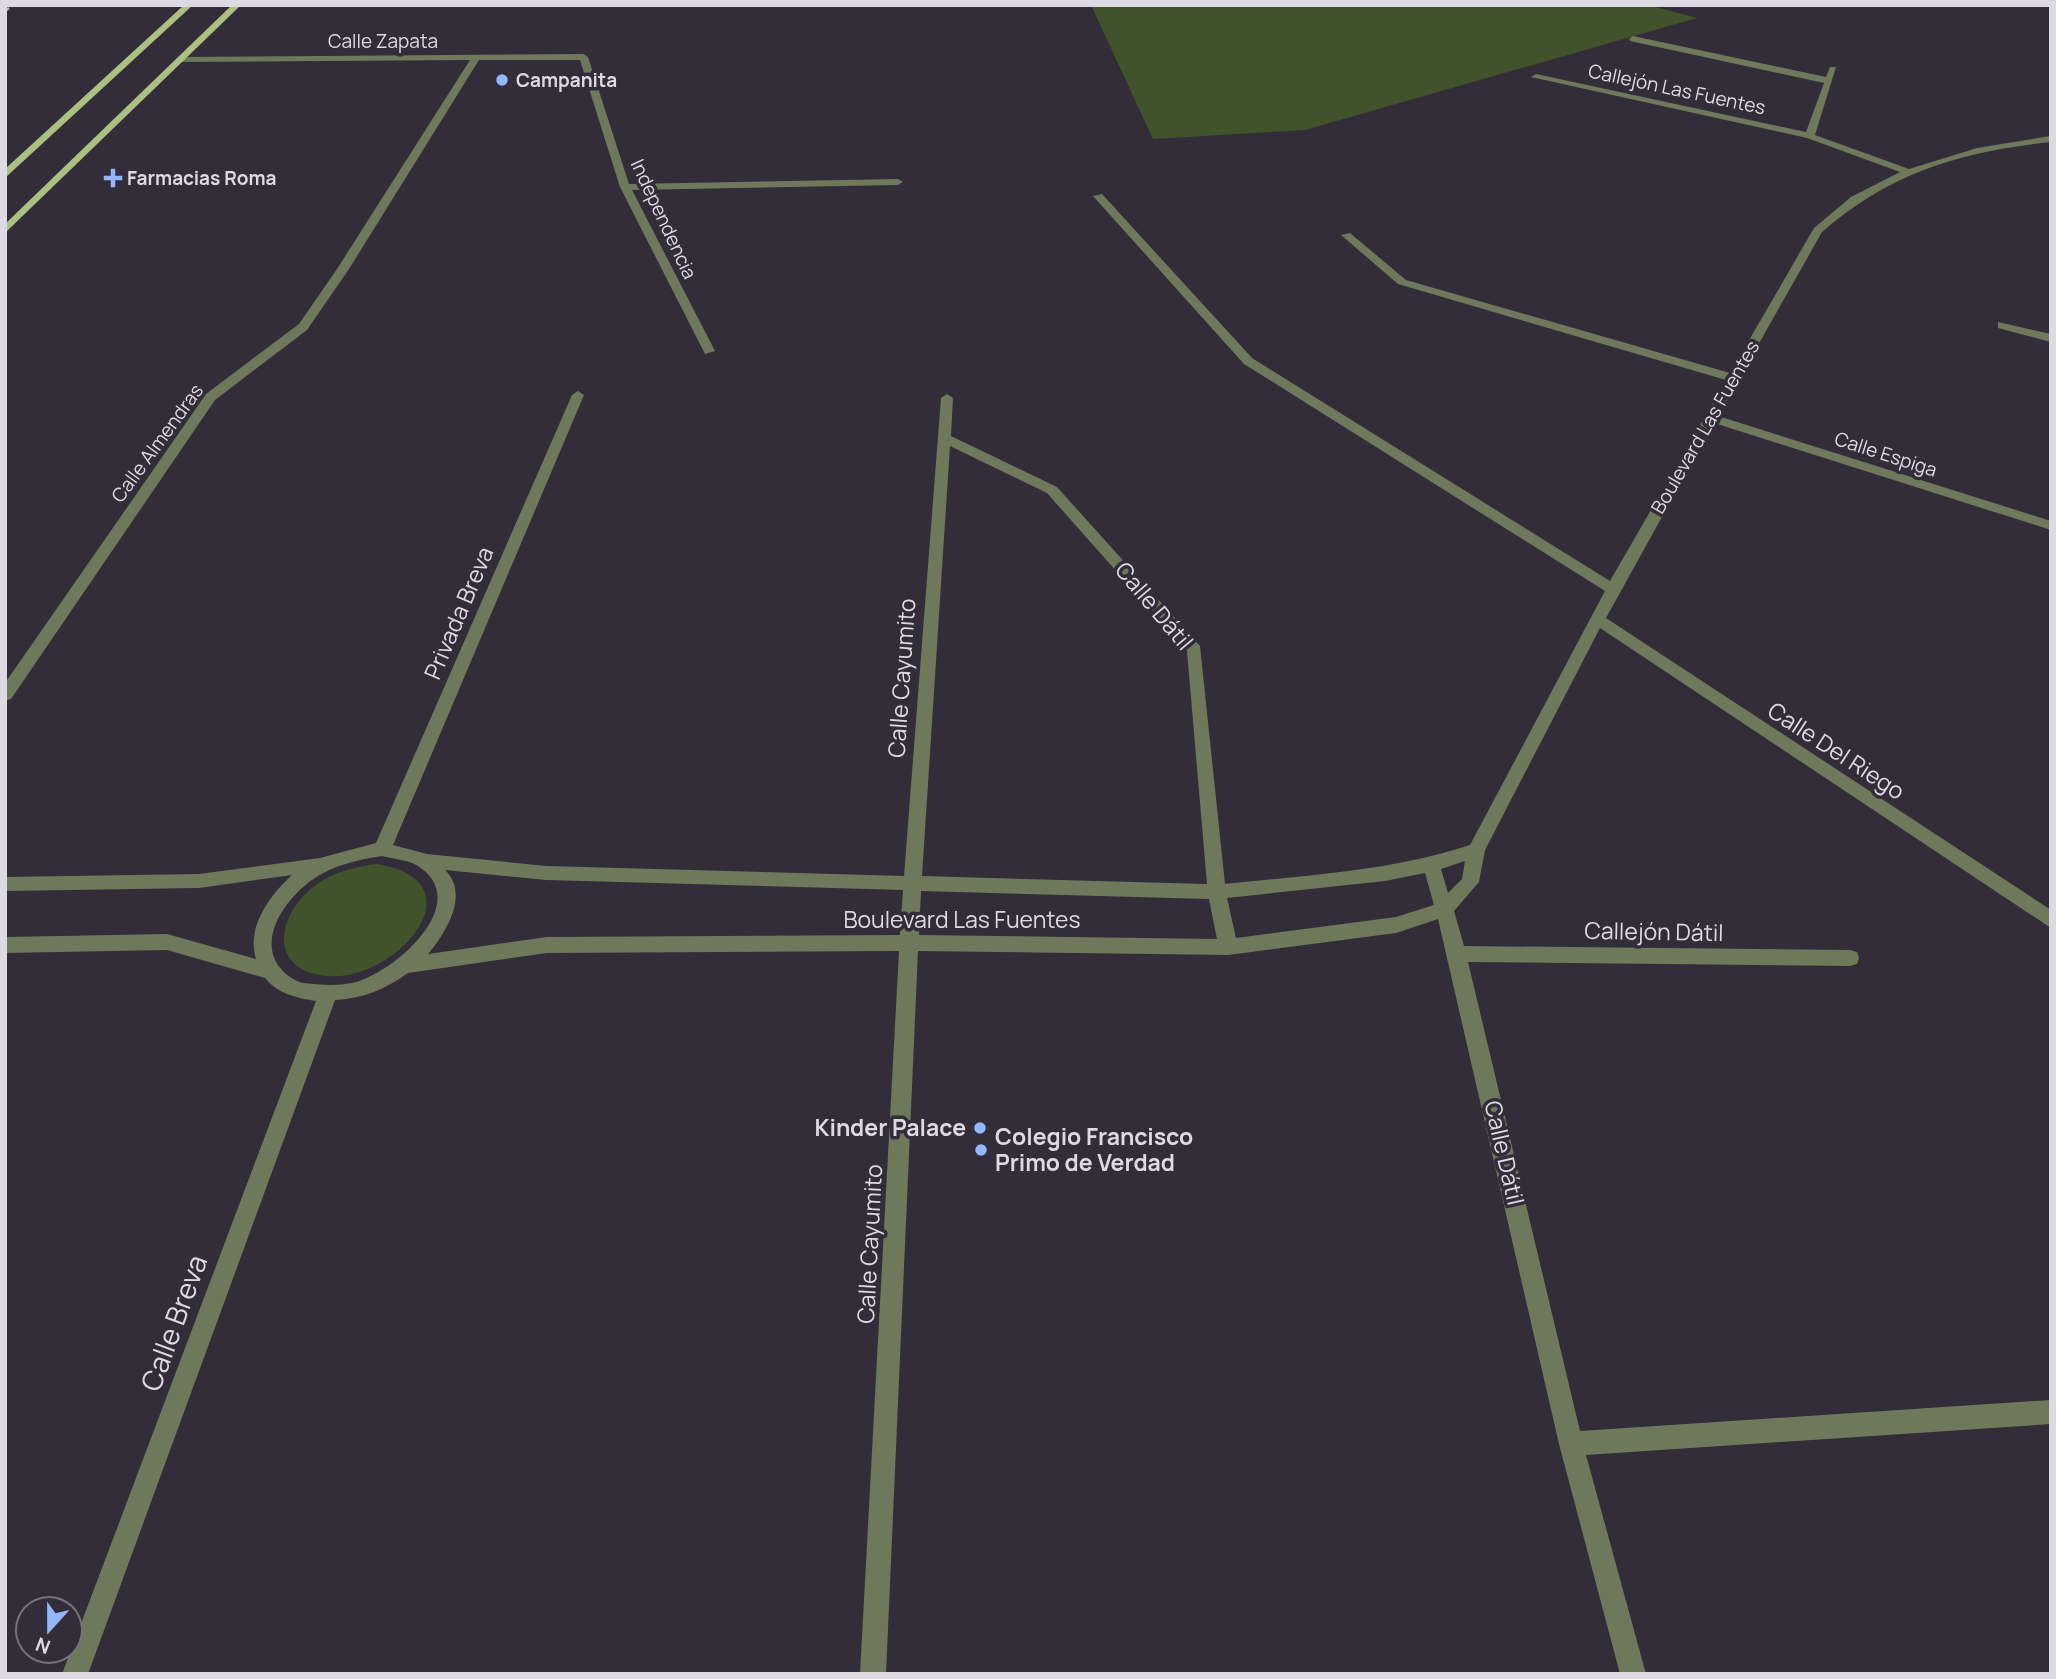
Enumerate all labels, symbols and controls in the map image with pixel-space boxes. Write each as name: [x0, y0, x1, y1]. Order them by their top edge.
street label: Calle Zapata: [328, 28, 438, 54]
street label: Callejón Las Fuentes: [1586, 58, 1768, 120]
place label: Campanita: [516, 67, 617, 93]
marker: Campanita: [494, 72, 510, 88]
street label: Independencia: [625, 155, 703, 283]
place label: Farmacias Roma: [127, 165, 276, 191]
marker: Farmacias Roma: [105, 170, 121, 186]
street label: Boulevard Las Fuentes: [1645, 336, 1765, 518]
street label: Calle Almendras: [105, 378, 209, 508]
street label: Calle Espiga: [1831, 425, 1941, 483]
street label: Privada Breva: [416, 541, 500, 684]
street label: Calle Dátil: [1108, 554, 1201, 656]
street label: Calle Cayumito: [879, 597, 923, 759]
street label: Calle Del Riego: [1762, 694, 1911, 806]
street label: Boulevard Las Fuentes: [843, 903, 1081, 935]
street label: Callejón Dátil: [1584, 914, 1724, 948]
street label: Calle Dátil: [1477, 1097, 1533, 1208]
place label: Kinder Palace: [815, 1111, 966, 1143]
marker: Kinder Palace: [972, 1120, 988, 1136]
place label: Colegio Francisco Primo de Verdad: [995, 1120, 1193, 1178]
marker: Colegio Francisco Primo de Verdad: [973, 1142, 989, 1158]
street label: Calle Cayumito: [849, 1163, 889, 1324]
street label: Calle Breva: [131, 1249, 215, 1396]
north arrow: [14, 1595, 84, 1665]
text: N: [32, 1631, 54, 1660]

